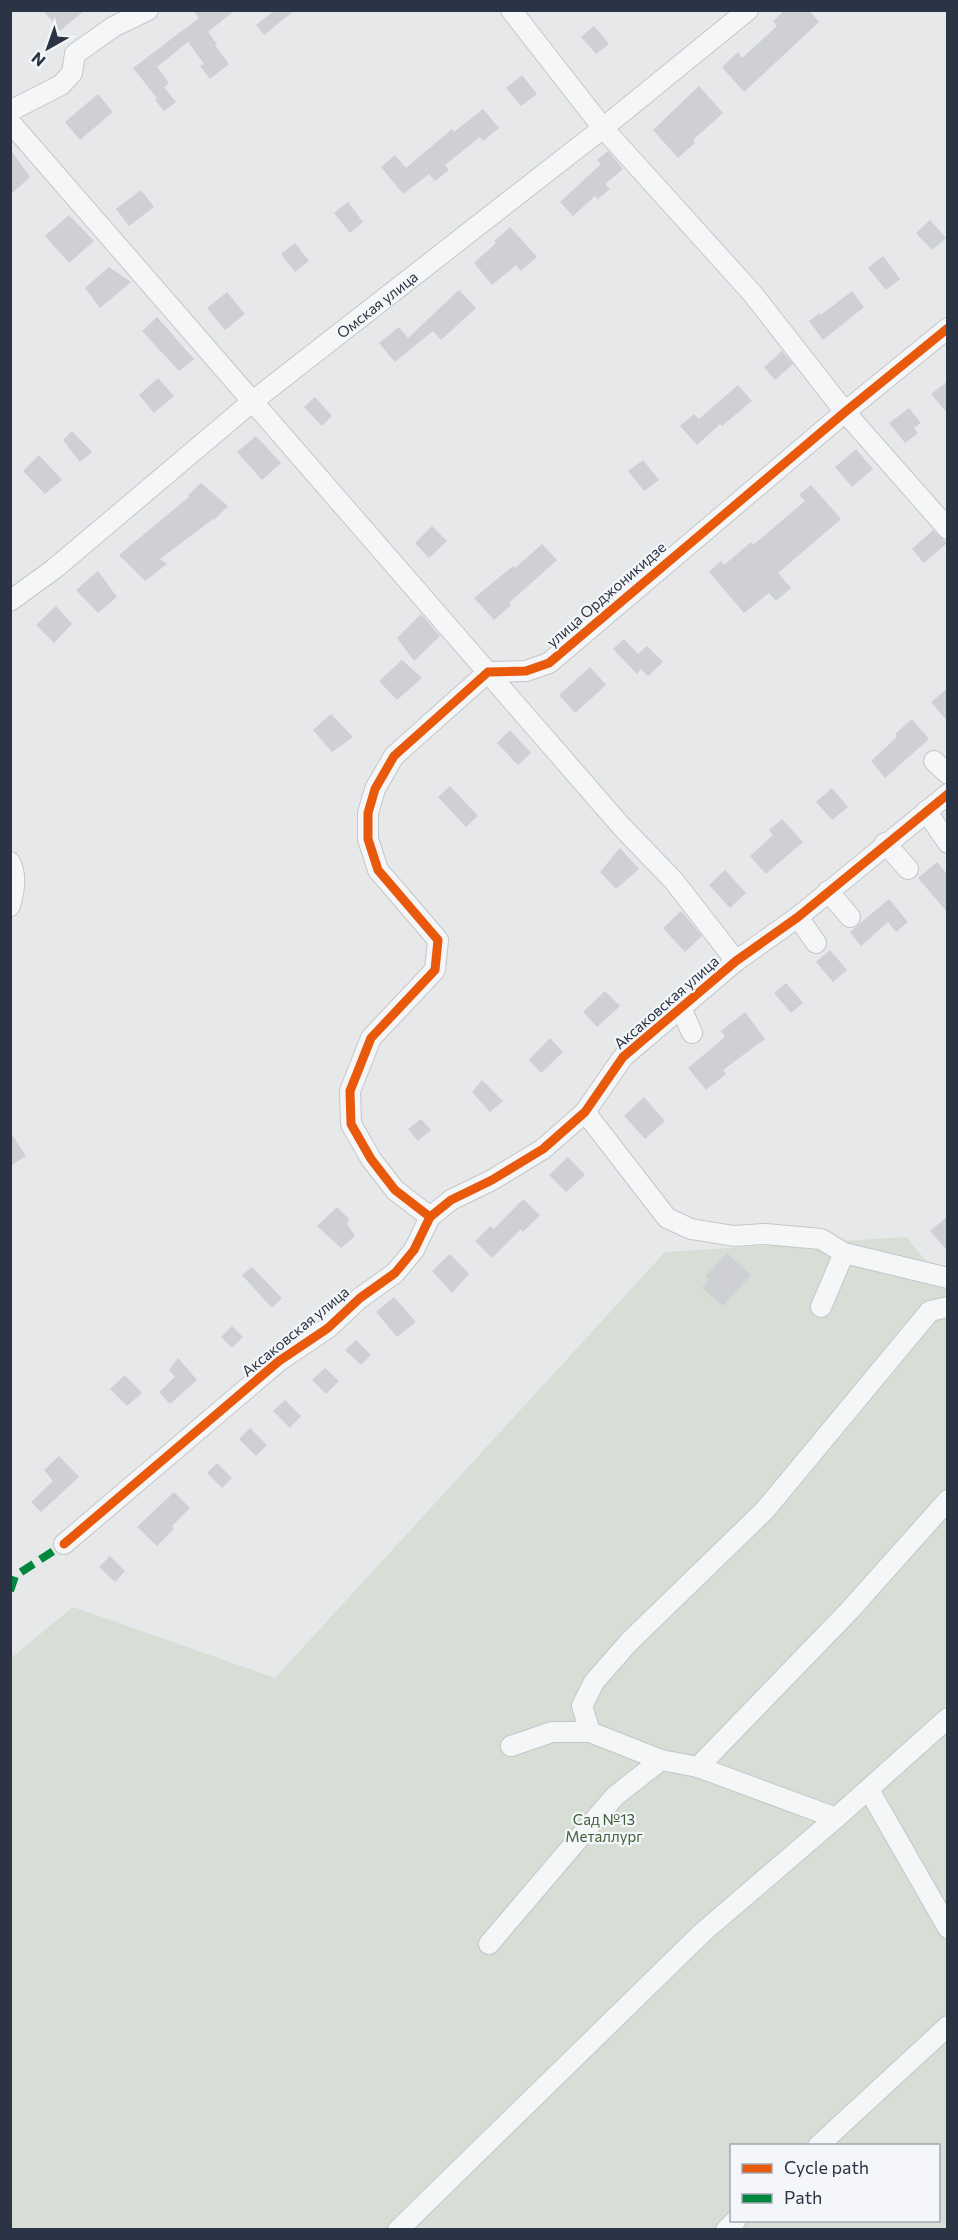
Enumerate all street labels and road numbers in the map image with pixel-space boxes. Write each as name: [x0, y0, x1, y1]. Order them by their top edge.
street label: Омская улица: [333, 267, 421, 342]
street label: улица Орджоникидзе: [543, 537, 669, 651]
street label: Аксаковская улица: [610, 952, 722, 1052]
street label: Аксаковская улица: [238, 1282, 352, 1380]

